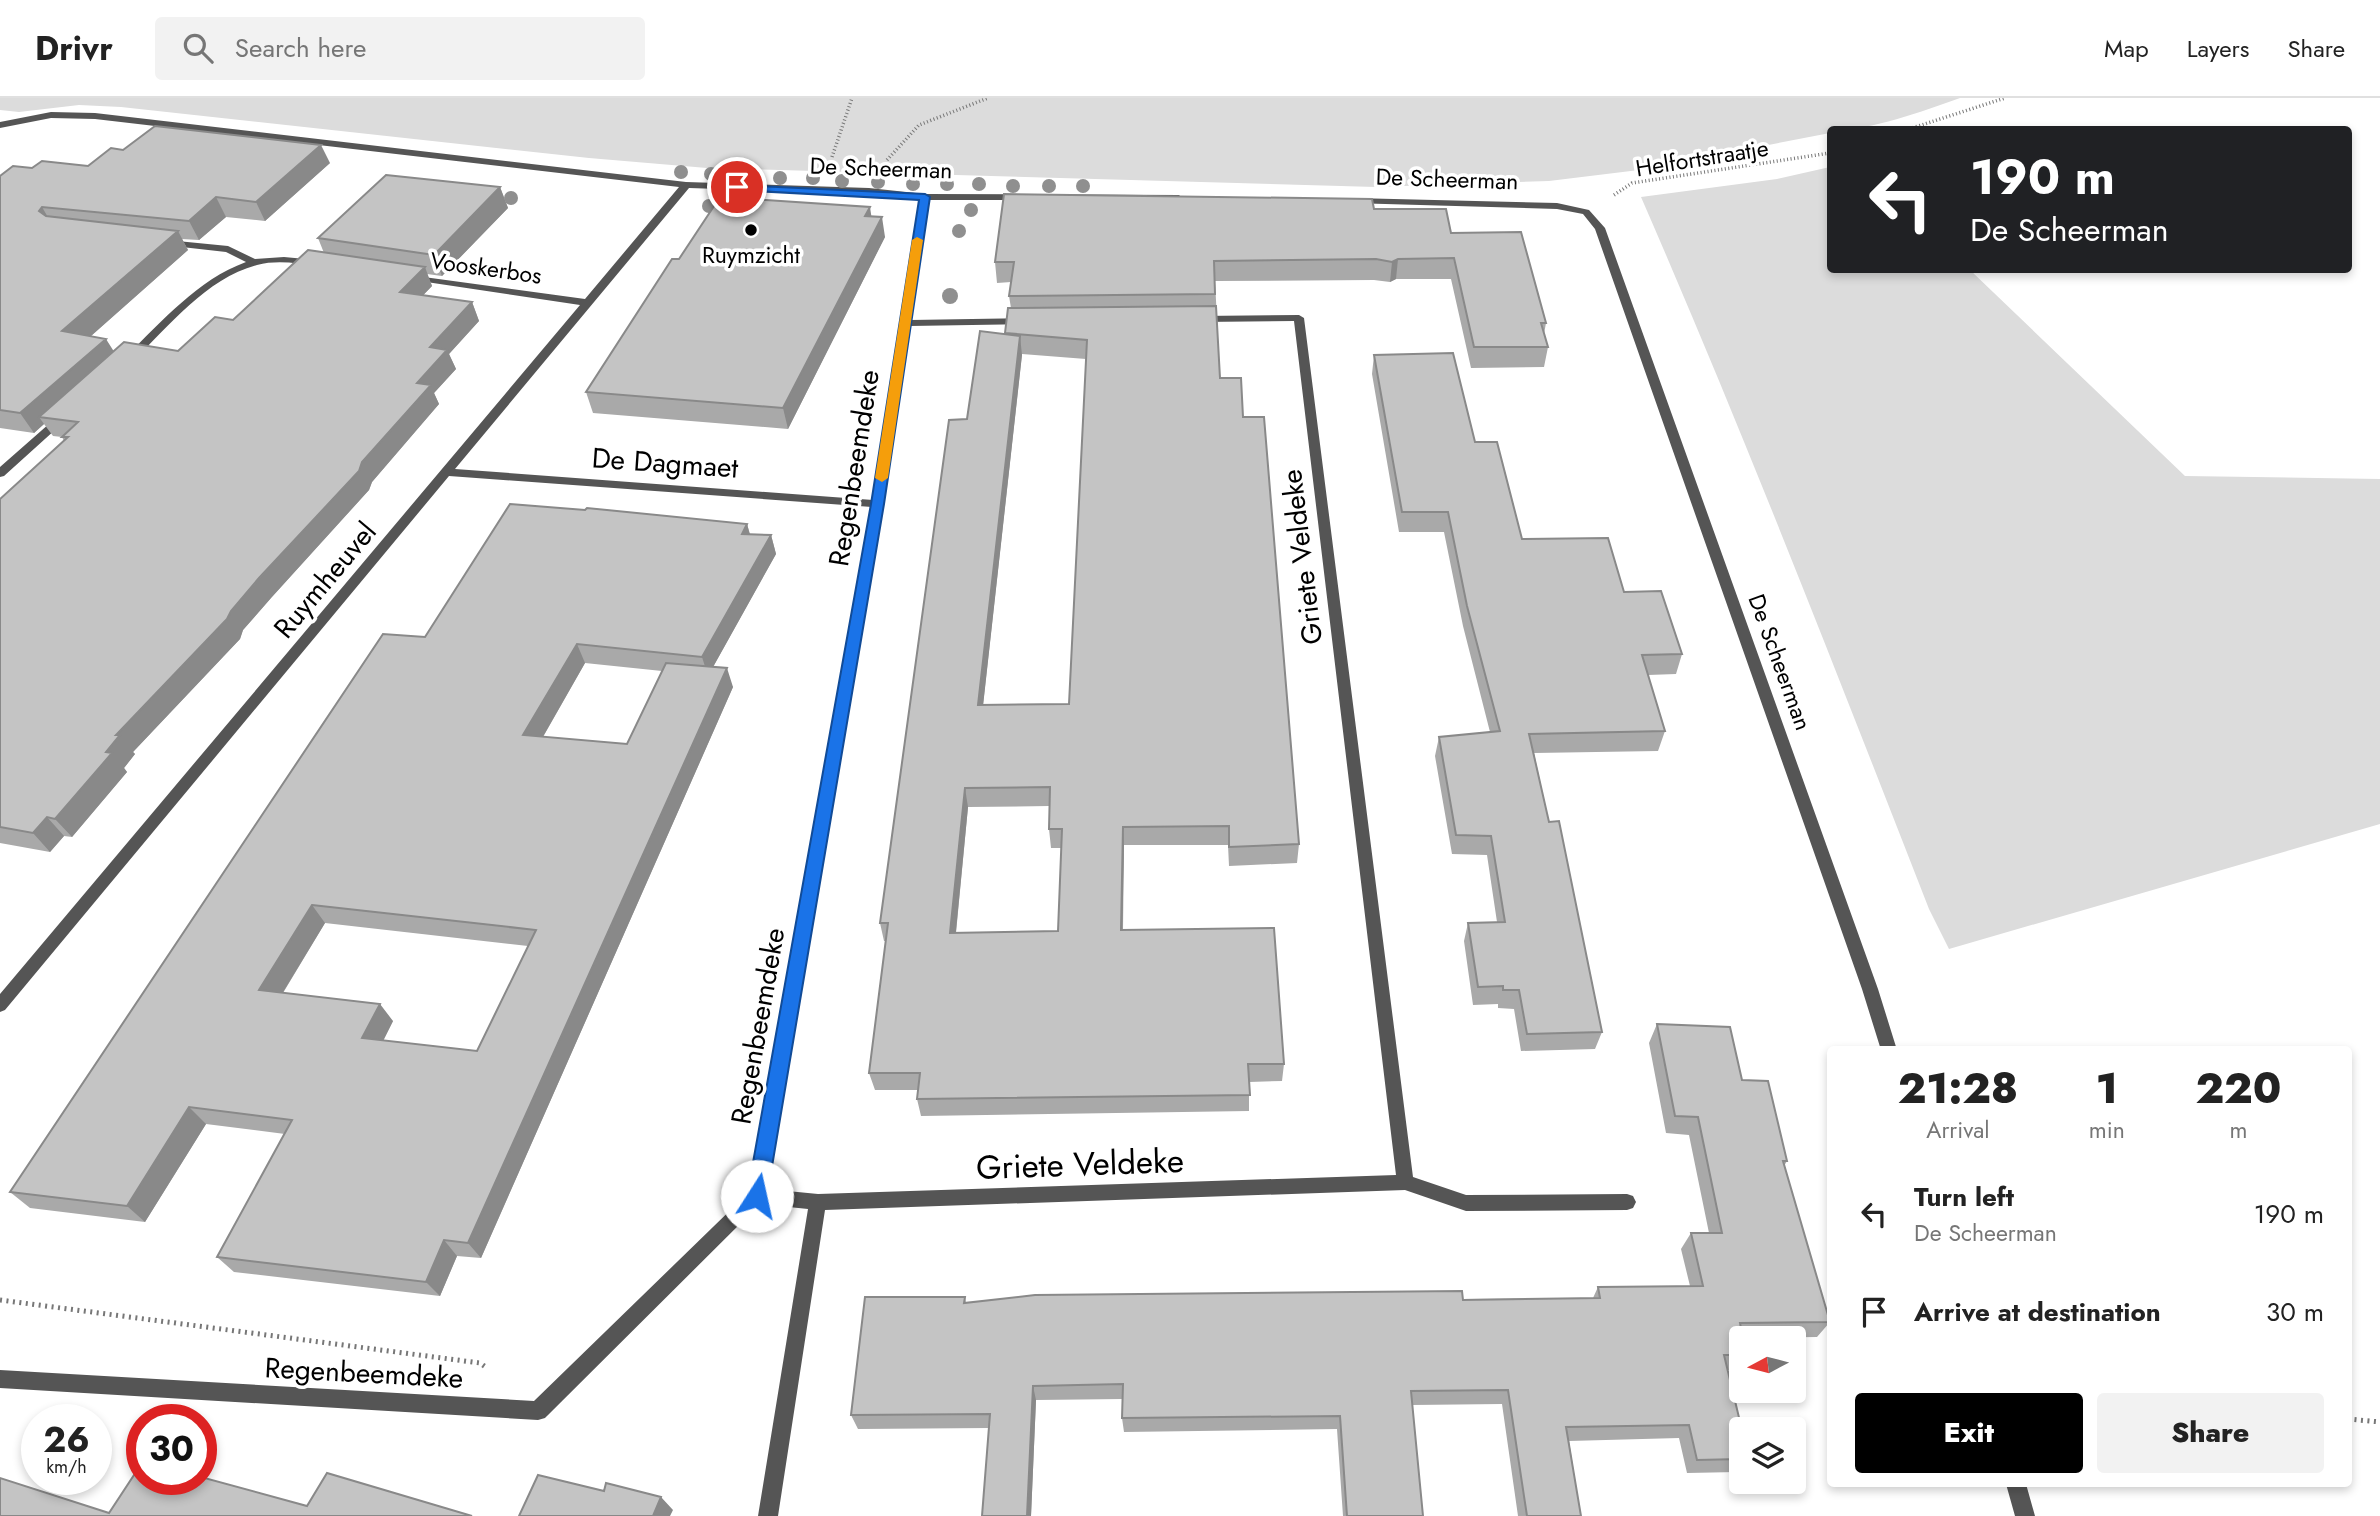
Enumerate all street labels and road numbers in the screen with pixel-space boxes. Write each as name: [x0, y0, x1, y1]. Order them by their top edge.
street label: Helfortstraatje: [1633, 131, 1771, 185]
street label: De Scheerman: [809, 149, 953, 187]
street label: De Scheerman: [1375, 160, 1519, 198]
street label: Vooskerbos: [428, 243, 544, 293]
street label: Regenbeemdeke: [818, 367, 890, 569]
street label: De Dagmaet: [590, 437, 740, 489]
street label: Griete Veldeke: [1271, 467, 1333, 647]
street label: Ruymheuvel: [264, 513, 386, 647]
street label: De Scheerman: [1740, 589, 1820, 735]
street label: Regenbeemdeke: [721, 925, 795, 1127]
street label: Griete Veldeke: [975, 1137, 1185, 1191]
street label: Regenbeemdeke: [264, 1347, 464, 1399]

